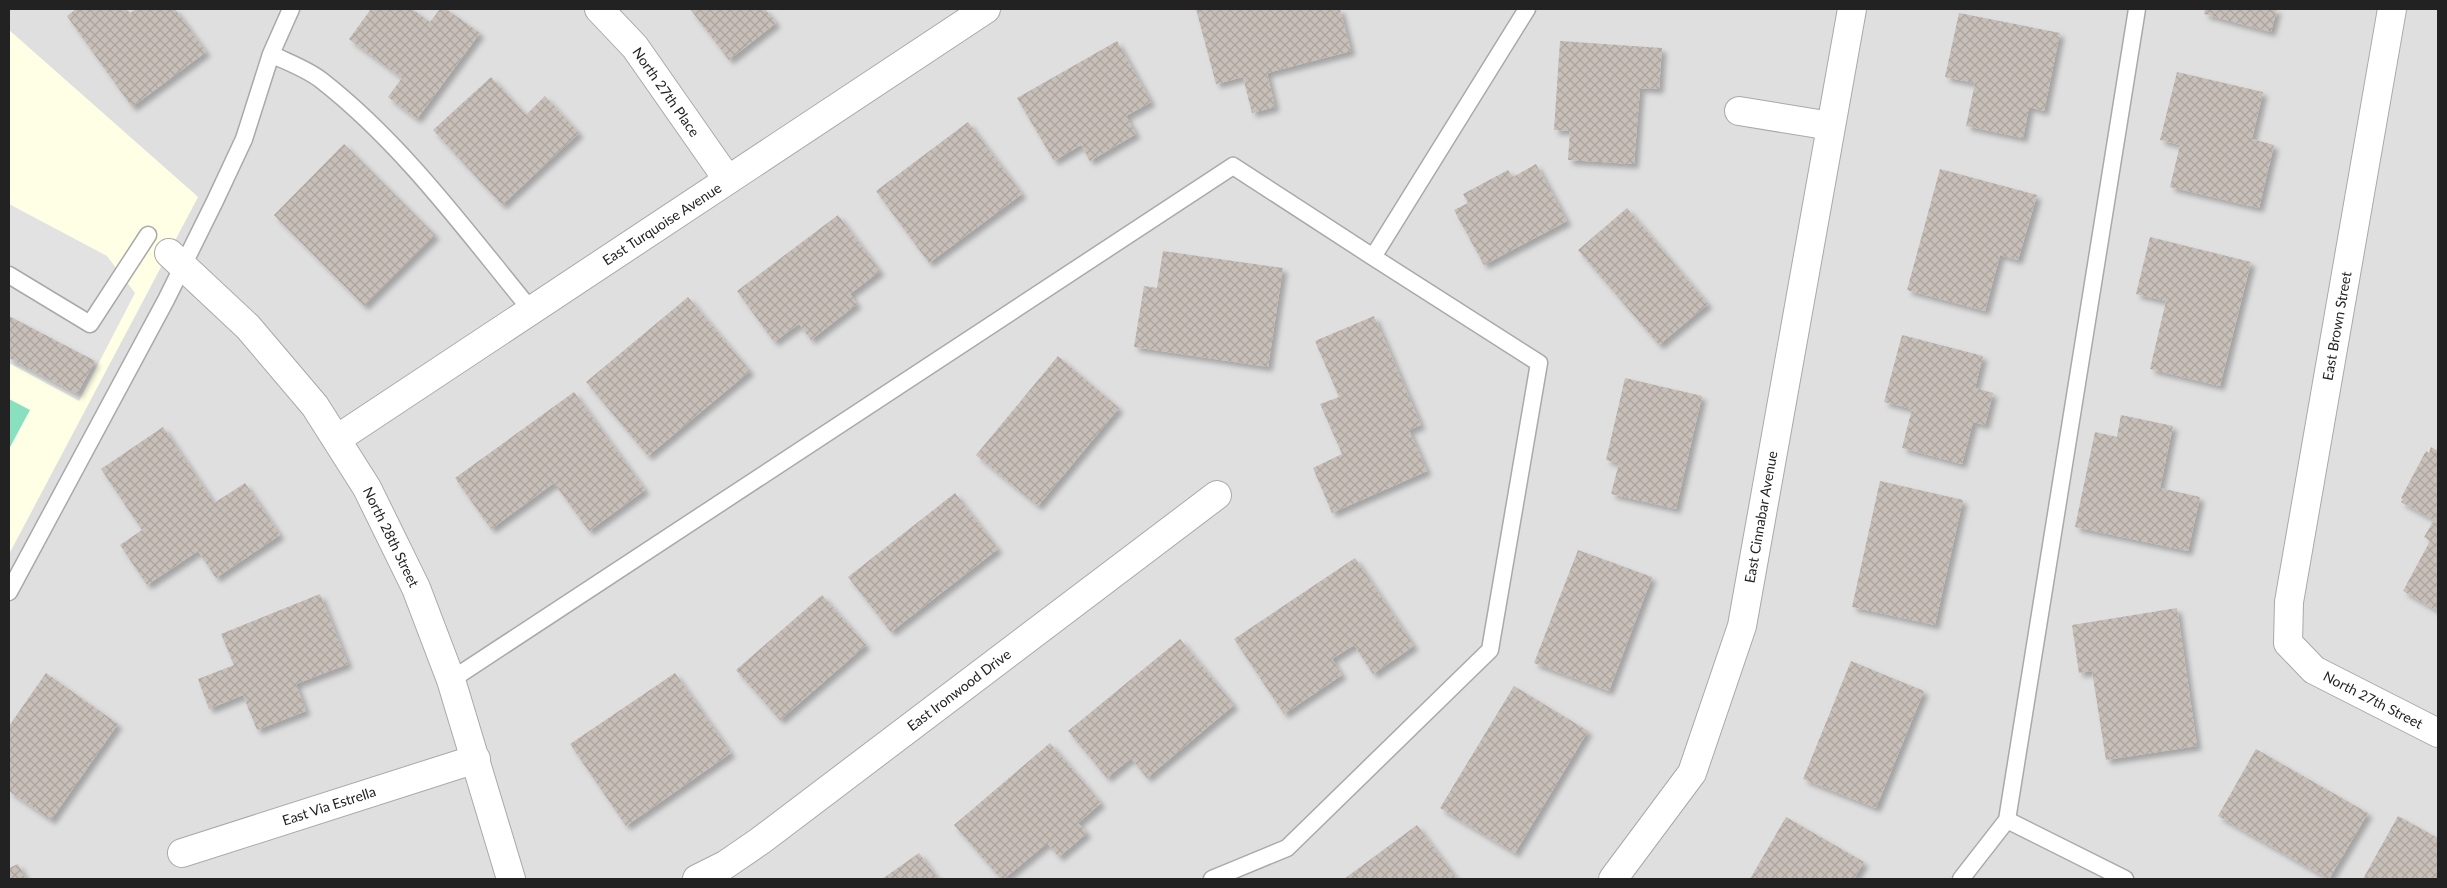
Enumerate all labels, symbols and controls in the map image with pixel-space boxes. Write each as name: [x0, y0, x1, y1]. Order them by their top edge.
street label: North 27th Place: [629, 44, 704, 140]
street label: East Turquoise Avenue: [599, 179, 724, 268]
street label: East Brown Street: [2319, 270, 2354, 382]
street label: East Cinnabar Avenue: [1741, 449, 1781, 584]
street label: North 28th Street: [360, 484, 423, 590]
street label: East Ironwood Drive: [903, 645, 1014, 734]
street label: North 27th Street: [2321, 667, 2426, 732]
street label: East Via Estrella: [280, 782, 378, 829]

